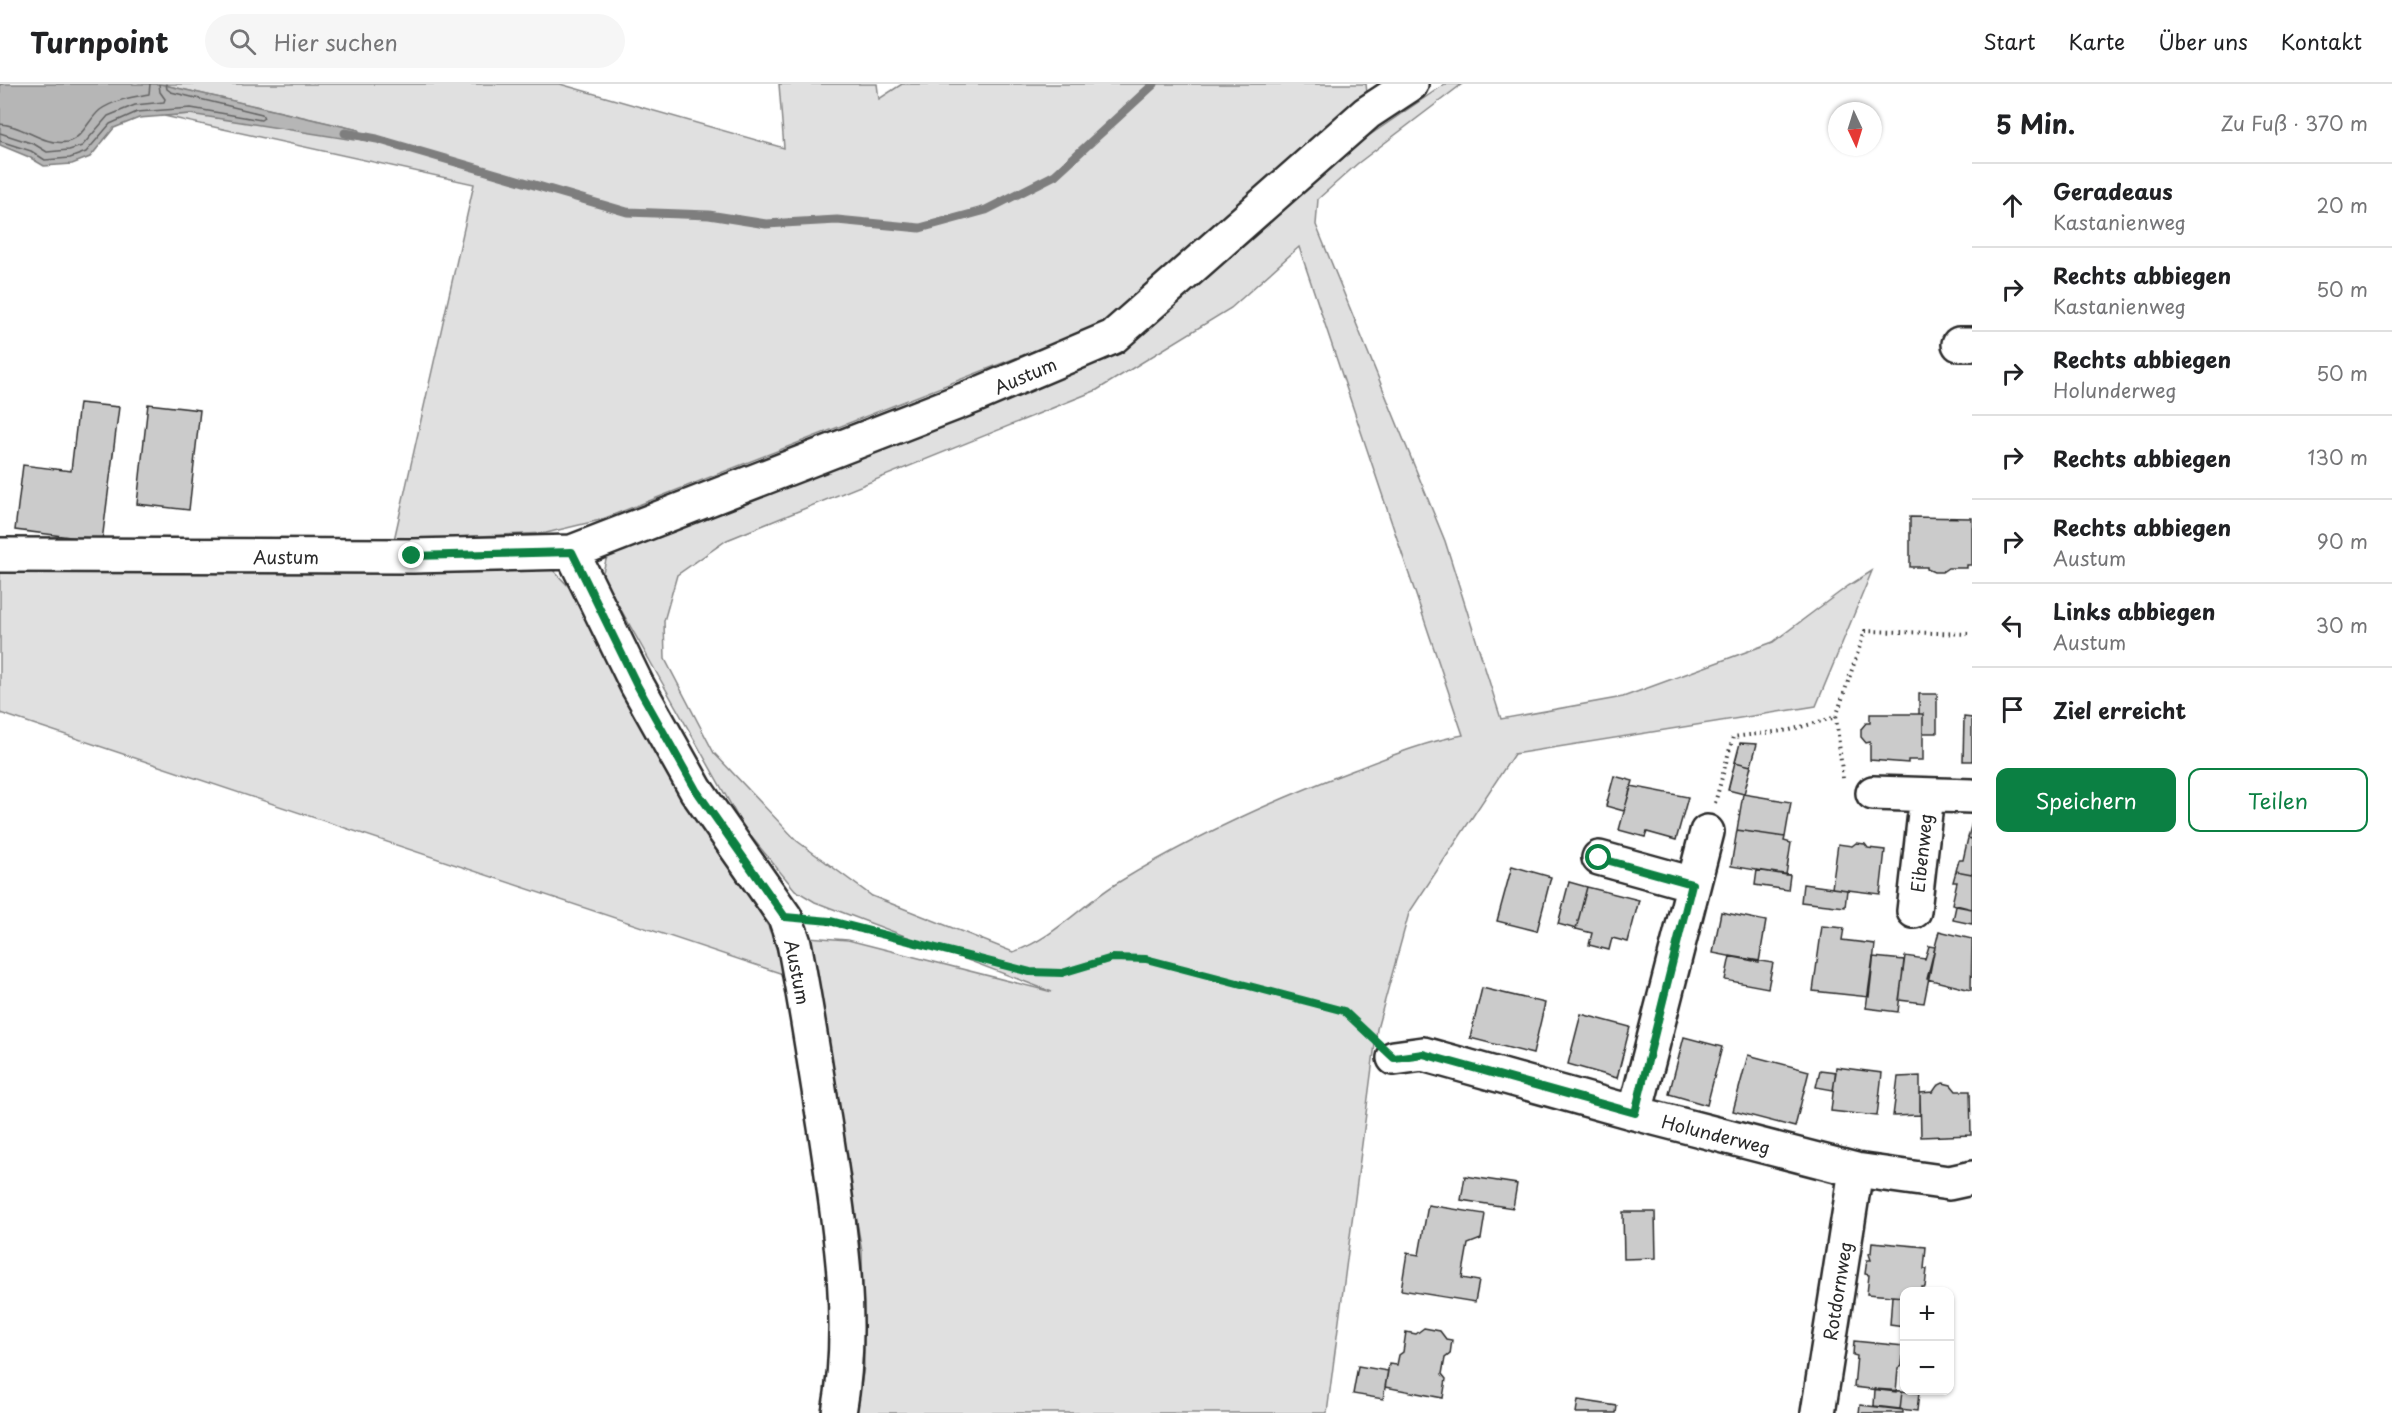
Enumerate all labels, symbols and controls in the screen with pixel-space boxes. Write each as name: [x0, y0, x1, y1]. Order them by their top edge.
search box: [205, 14, 625, 68]
text: Turnpoint: [30, 20, 169, 63]
icon: search: [226, 25, 259, 58]
text: Hier suchen: [274, 25, 398, 58]
text: Start: [1983, 25, 2035, 57]
text: Karte: [2068, 25, 2125, 57]
text: Über uns: [2158, 25, 2248, 57]
text: Kontakt: [2281, 25, 2362, 57]
north arrow: [1828, 102, 1882, 156]
text: 5 Min.: [1996, 104, 2075, 143]
text: Zu Fuß · 370 m: [2221, 108, 2368, 138]
text: Geradeaus: [2053, 174, 2173, 207]
icon: ahead: [1996, 189, 2029, 222]
text: 20 m: [2316, 190, 2368, 220]
text: Kastanienweg: [2053, 207, 2186, 237]
text: Rechts abbiegen: [2053, 258, 2231, 291]
icon: right: [1996, 273, 2029, 306]
text: 50 m: [2316, 274, 2368, 304]
text: Kastanienweg: [2053, 291, 2186, 321]
text: Rechts abbiegen: [2053, 342, 2231, 375]
street label: Austum: [989, 350, 1061, 400]
icon: right: [1996, 357, 2029, 390]
text: 50 m: [2316, 358, 2368, 388]
text: Holunderweg: [2053, 375, 2177, 405]
icon: right: [1996, 441, 2029, 474]
text: Rechts abbiegen: [2053, 441, 2231, 474]
text: 130 m: [2308, 442, 2368, 472]
text: Rechts abbiegen: [2053, 510, 2231, 543]
icon: right: [1996, 525, 2029, 558]
text: 90 m: [2317, 526, 2368, 556]
route end: [398, 542, 424, 568]
street label: Austum: [253, 543, 319, 570]
text: Austum: [2053, 543, 2126, 573]
text: Links abbiegen: [2053, 594, 2215, 627]
icon: left: [1996, 609, 2029, 642]
text: 30 m: [2315, 610, 2368, 640]
text: Austum: [2053, 627, 2126, 657]
icon: arrive: [1996, 693, 2029, 726]
text: Ziel erreicht: [2053, 693, 2186, 726]
button: Speichern: [1996, 768, 2176, 832]
button: Teilen: [2188, 768, 2368, 832]
street label: Eibenweg: [1903, 812, 1939, 894]
route start: [1585, 844, 1611, 870]
street label: Austum: [778, 937, 818, 1007]
street label: Holunderweg: [1659, 1107, 1773, 1161]
street label: Rotdornweg: [1816, 1240, 1858, 1342]
map controls: [1900, 1287, 1954, 1395]
button: +: [1900, 1287, 1954, 1341]
button: −: [1900, 1341, 1954, 1395]

